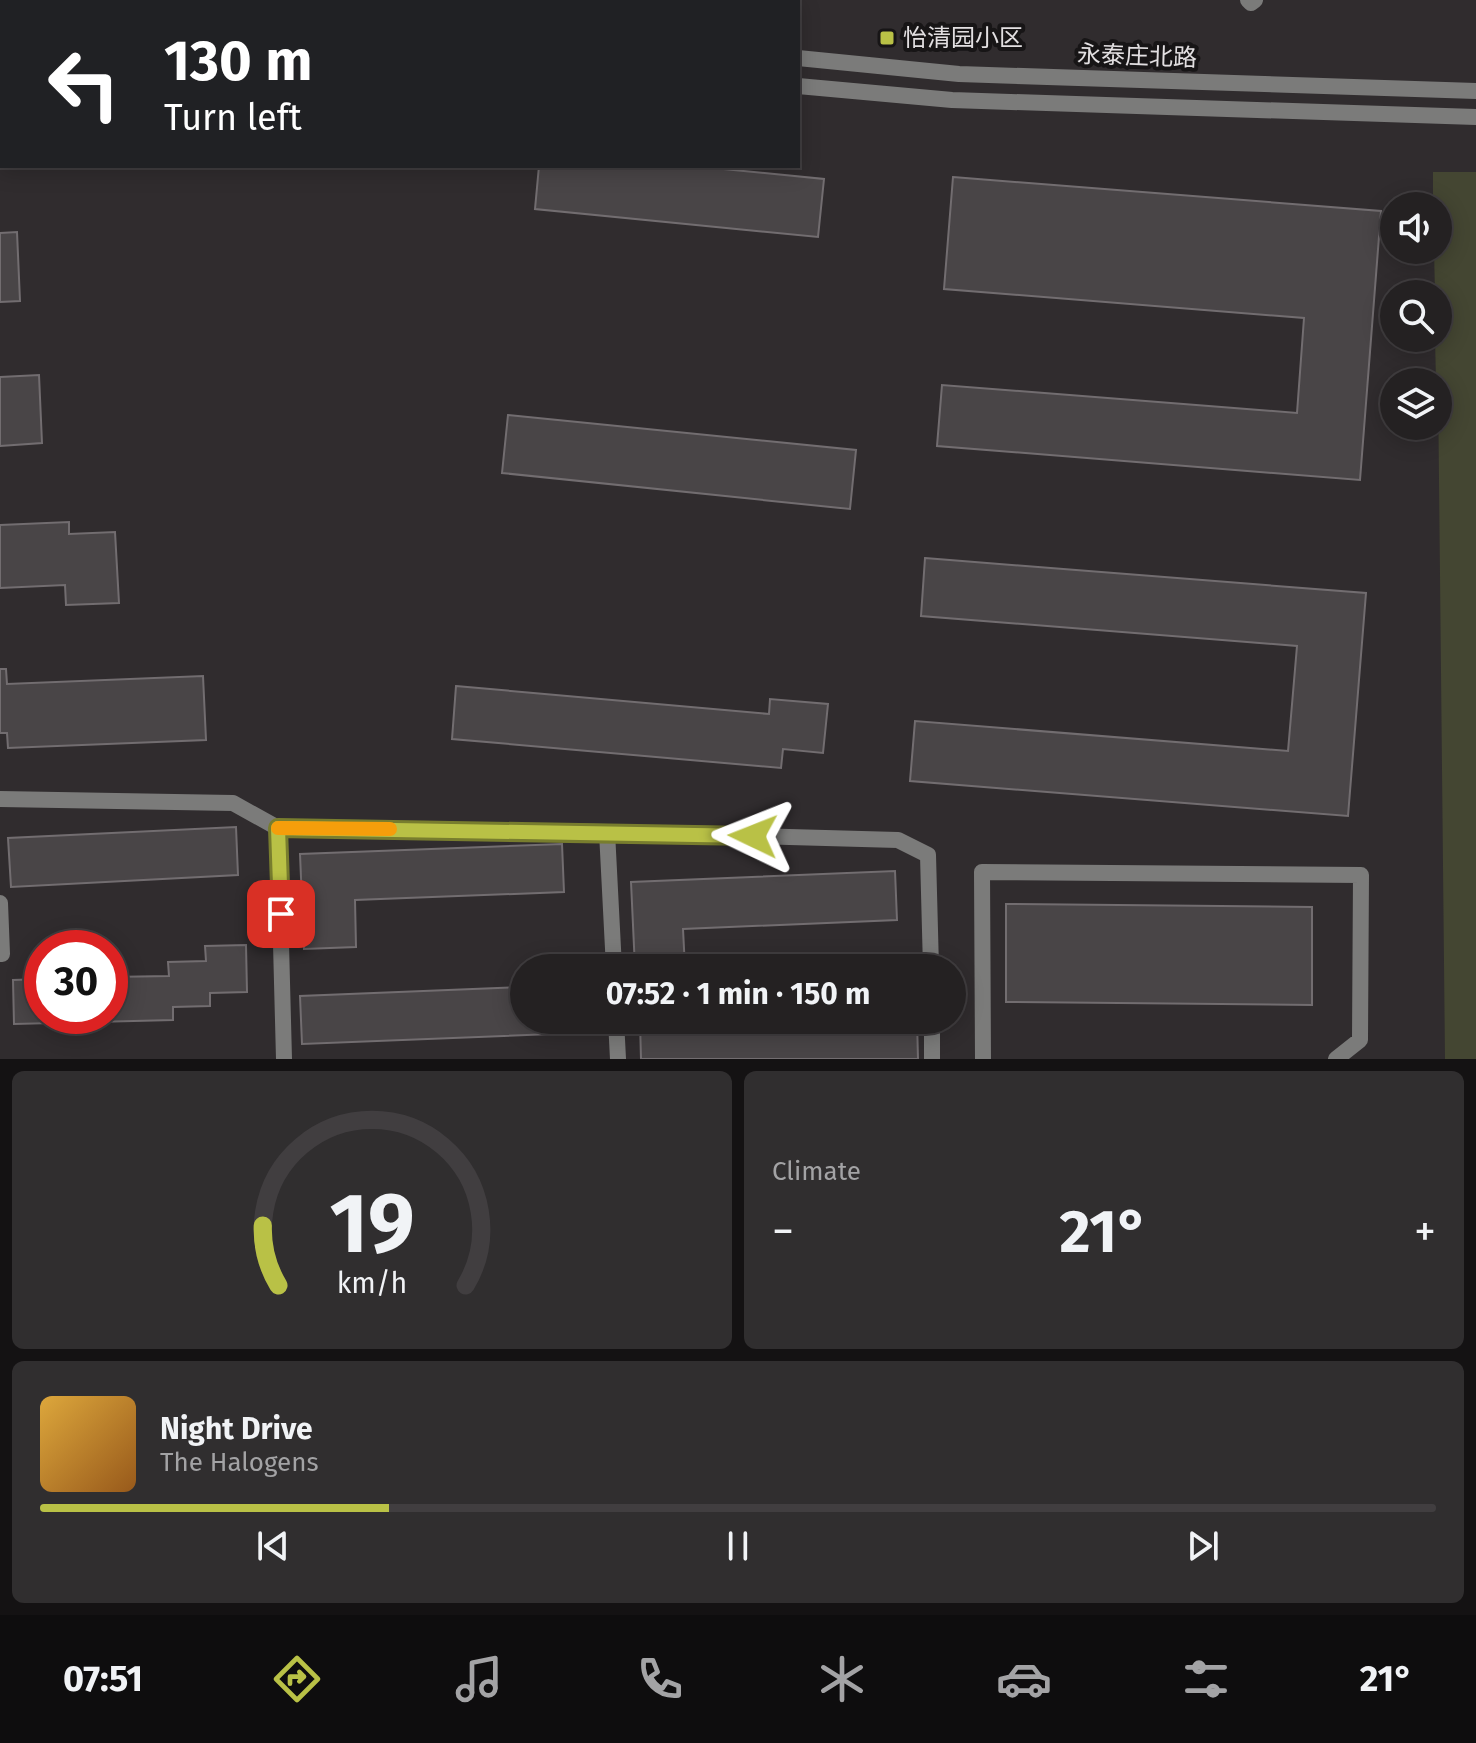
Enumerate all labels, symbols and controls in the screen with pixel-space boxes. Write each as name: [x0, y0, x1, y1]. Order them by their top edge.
place label: 怡清园小区: [903, 24, 1023, 52]
text: 130 m: [164, 28, 312, 95]
marker: 怡清园小区: [878, 29, 896, 47]
icon: left: [32, 32, 136, 136]
street label: 永泰庄北路: [1077, 40, 1197, 72]
text: Turn left: [164, 96, 302, 140]
map controls: [1380, 192, 1452, 440]
button: sound: [1380, 192, 1452, 264]
button: search: [1380, 280, 1452, 352]
button: layers: [1380, 368, 1452, 440]
position arrow: [711, 794, 795, 878]
pin: [247, 880, 315, 948]
icon: arrive: [259, 892, 303, 936]
speed limit sign: 30: [24, 930, 128, 1034]
text: 07:52 · 1 min · 150 m: [606, 976, 870, 1012]
text: Climate: [772, 1156, 861, 1187]
text: 19: [329, 1174, 415, 1274]
text: 21°: [1060, 1196, 1148, 1268]
text: −: [772, 1205, 794, 1258]
text: +: [1414, 1205, 1436, 1258]
text: km/h: [337, 1266, 407, 1301]
text: Night Drive: [160, 1411, 313, 1447]
text: The Halogens: [160, 1447, 319, 1478]
icon: previous: [251, 1524, 295, 1568]
icon: pause: [716, 1524, 760, 1568]
icon: next: [1181, 1524, 1225, 1568]
icon: directions: [269, 1651, 325, 1707]
icon: music: [451, 1651, 507, 1707]
icon: phone: [632, 1651, 688, 1707]
icon: climate: [814, 1651, 870, 1707]
icon: car: [996, 1651, 1052, 1707]
icon: filters: [1178, 1651, 1234, 1707]
text: 07:51: [63, 1657, 143, 1701]
text: 21°: [1360, 1657, 1413, 1701]

